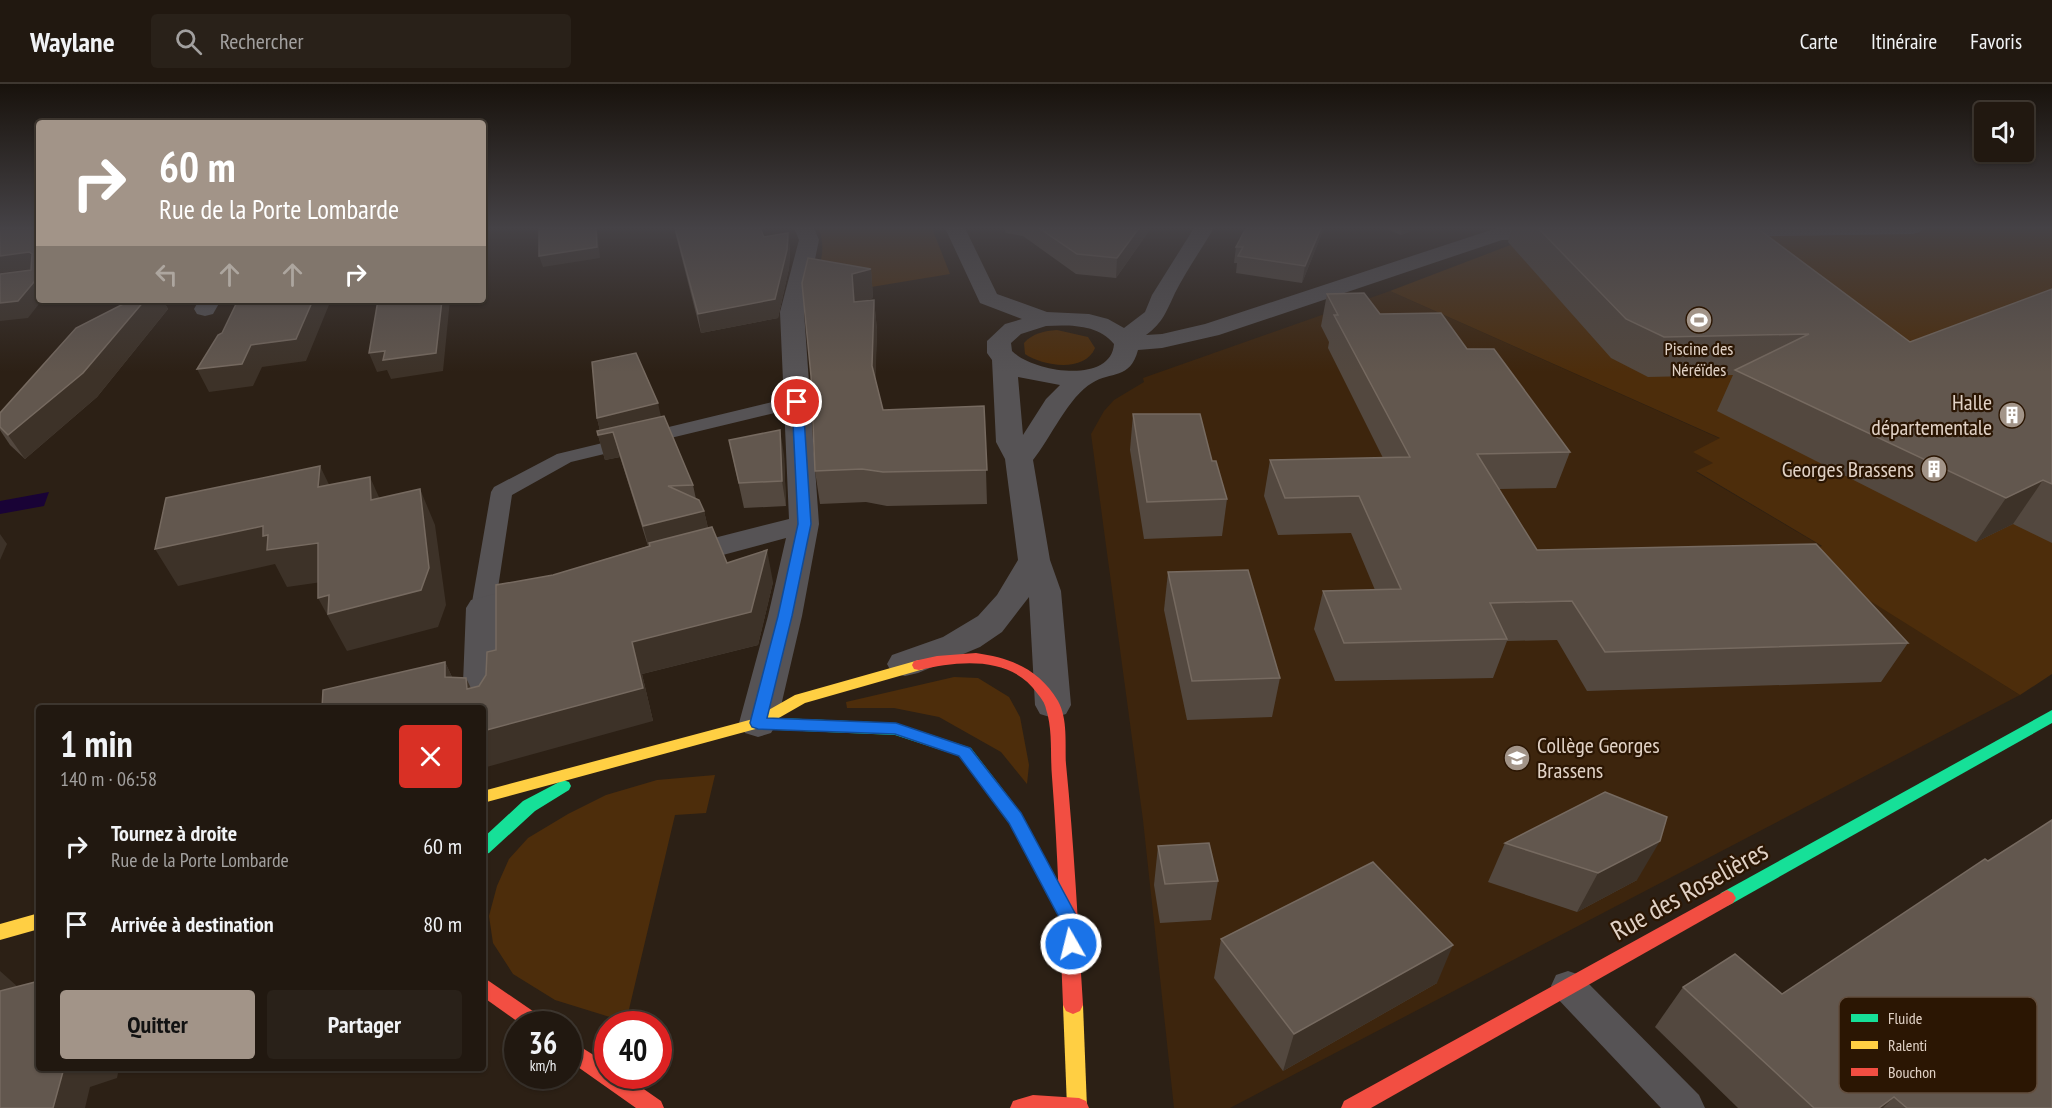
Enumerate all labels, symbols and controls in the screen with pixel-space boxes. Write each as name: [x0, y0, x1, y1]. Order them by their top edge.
search box: [151, 14, 571, 68]
text: Waylane: [30, 23, 115, 60]
icon: search: [172, 25, 205, 58]
text: Rechercher: [220, 27, 304, 55]
text: Carte: [1800, 28, 1838, 55]
text: Itinéraire: [1871, 28, 1937, 55]
text: Favoris: [1970, 28, 2022, 55]
map controls: [1974, 102, 2034, 162]
button: sound: [1974, 102, 2034, 162]
text: 60 m: [159, 139, 236, 194]
icon: right: [60, 144, 138, 222]
text: Rue de la Porte Lombarde: [159, 192, 399, 226]
icon: left: [150, 258, 183, 291]
icon: ahead: [213, 258, 246, 291]
icon: ahead: [276, 258, 309, 291]
icon: right: [339, 258, 372, 291]
sports icon: Piscine des Néréïdes: [1684, 305, 1714, 335]
place label: Piscine des Néréïdes: [1665, 337, 1733, 381]
pin: [771, 376, 822, 427]
icon: arrive: [780, 385, 813, 418]
place label: Halle départementale: [1871, 388, 1992, 441]
building icon: Halle départementale: [1997, 400, 2027, 430]
building icon: Georges Brassens: [1919, 454, 1949, 484]
place label: Georges Brassens: [1782, 455, 1914, 483]
text: 1 min: [60, 720, 133, 767]
button: close: [399, 725, 462, 788]
place label: Collège Georges Brassens: [1537, 731, 1660, 784]
school or university icon: Collège Georges Brassens: [1502, 743, 1532, 773]
text: 140 m · 06:58: [60, 766, 157, 792]
text: Tournez à droite: [111, 819, 237, 847]
icon: right: [60, 830, 93, 863]
text: 60 m: [423, 832, 462, 860]
street label: Rue des Roselières: [1605, 833, 1773, 947]
text: Rue de la Porte Lombarde: [111, 847, 289, 873]
icon: arrive: [60, 908, 93, 941]
text: Arrivée à destination: [111, 910, 274, 938]
text: 80 m: [423, 910, 462, 938]
position arrow: [1039, 912, 1103, 976]
button: Quitter: [60, 990, 255, 1059]
button: Partager: [267, 990, 462, 1059]
legend: [1839, 997, 2037, 1093]
text: Fluide: [1888, 1008, 1922, 1028]
speed limit sign: 40: [594, 1011, 672, 1089]
text: 36: [529, 1023, 557, 1062]
text: Ralenti: [1888, 1035, 1927, 1055]
text: km/h: [530, 1056, 556, 1075]
text: Bouchon: [1888, 1062, 1936, 1082]

